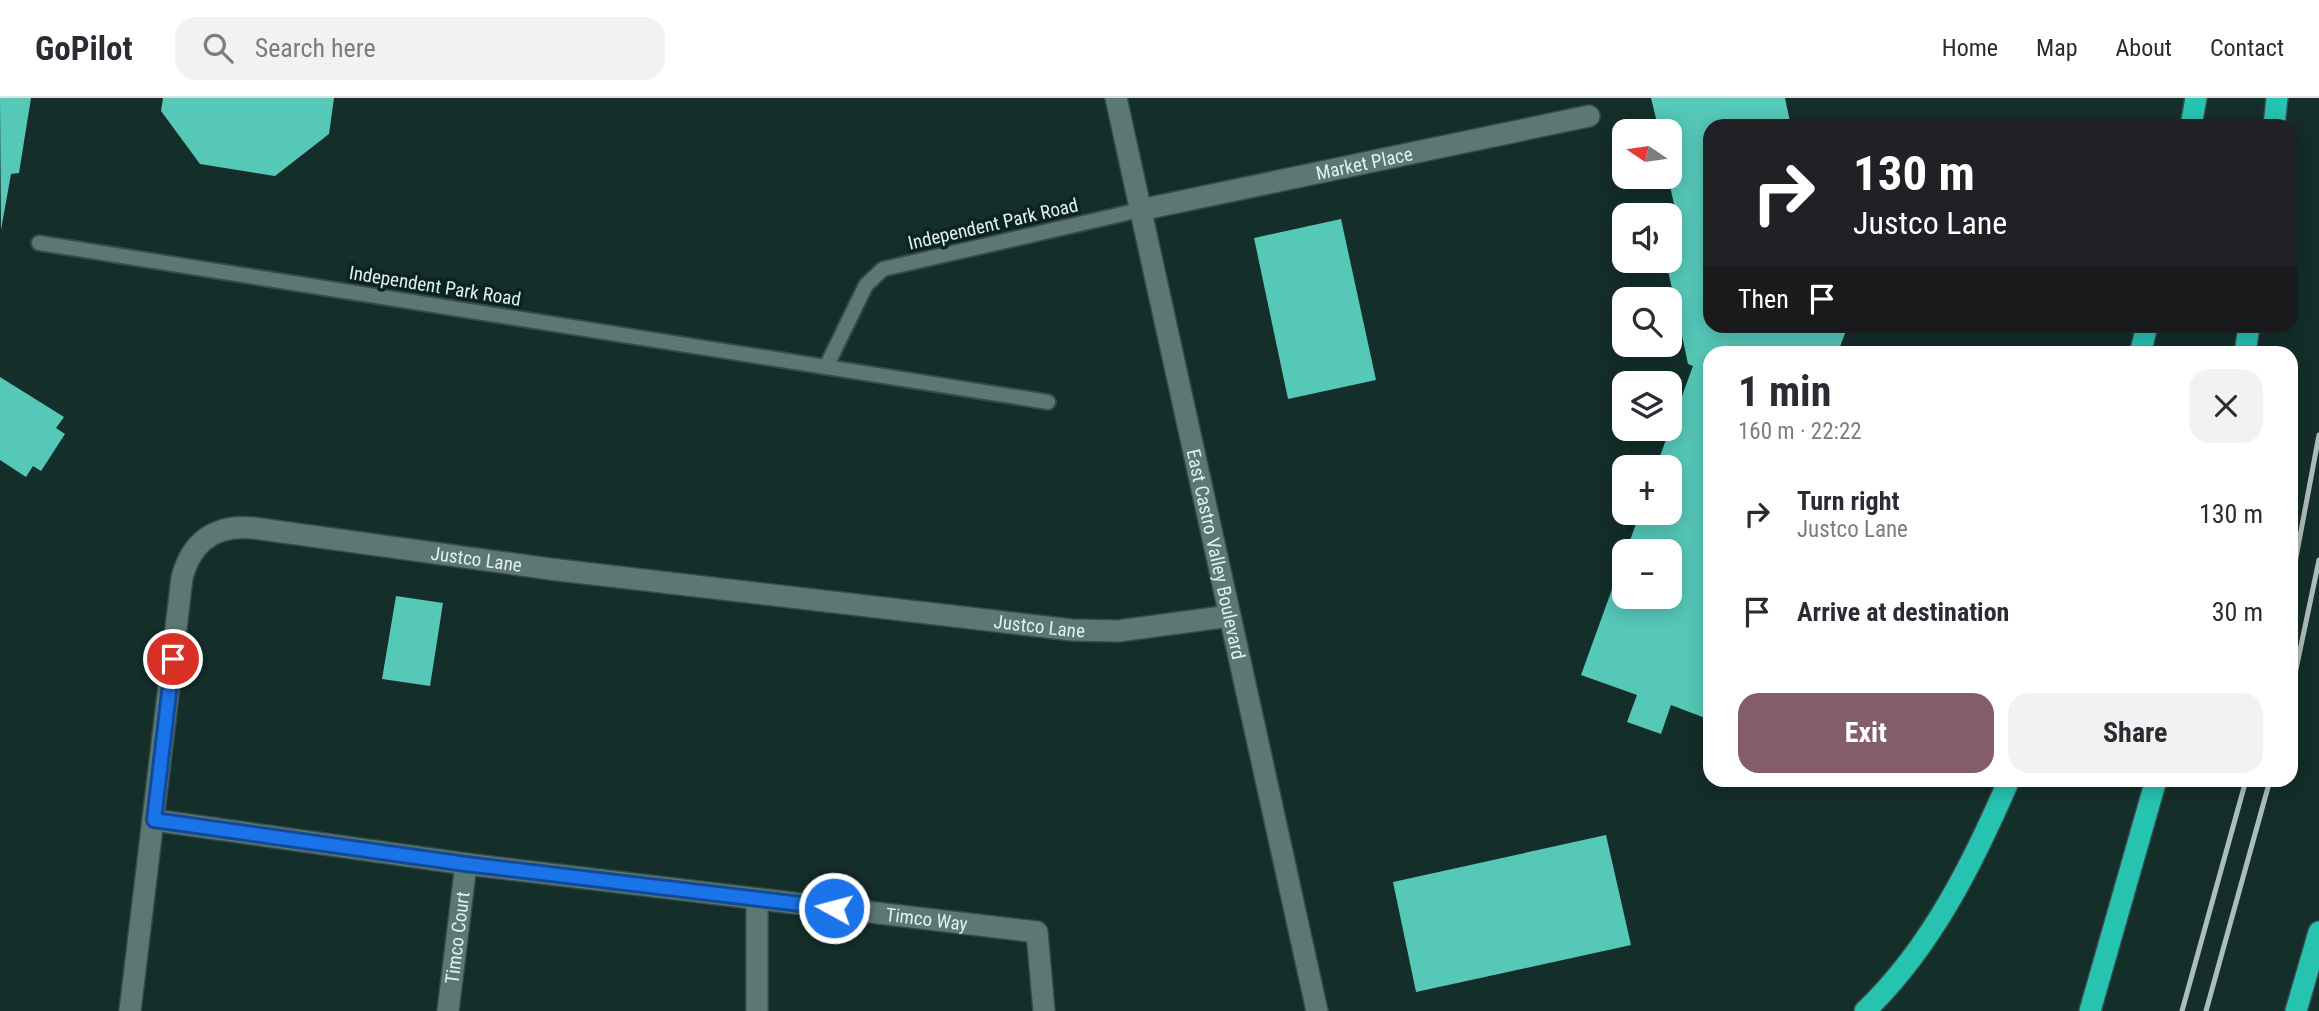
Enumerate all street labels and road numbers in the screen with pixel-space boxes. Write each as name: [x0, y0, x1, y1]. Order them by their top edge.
street label: Market Place: [1314, 142, 1415, 184]
street label: Independent Park Road: [906, 193, 1080, 255]
street label: Independent Park Road: [347, 261, 523, 311]
street label: East Castro Valley Boulevard: [1182, 447, 1251, 661]
street label: Justco Lane: [429, 541, 523, 577]
street label: Justco Lane: [993, 609, 1085, 642]
street label: Timco Court: [440, 890, 474, 985]
street label: Timco Way: [884, 903, 969, 935]

